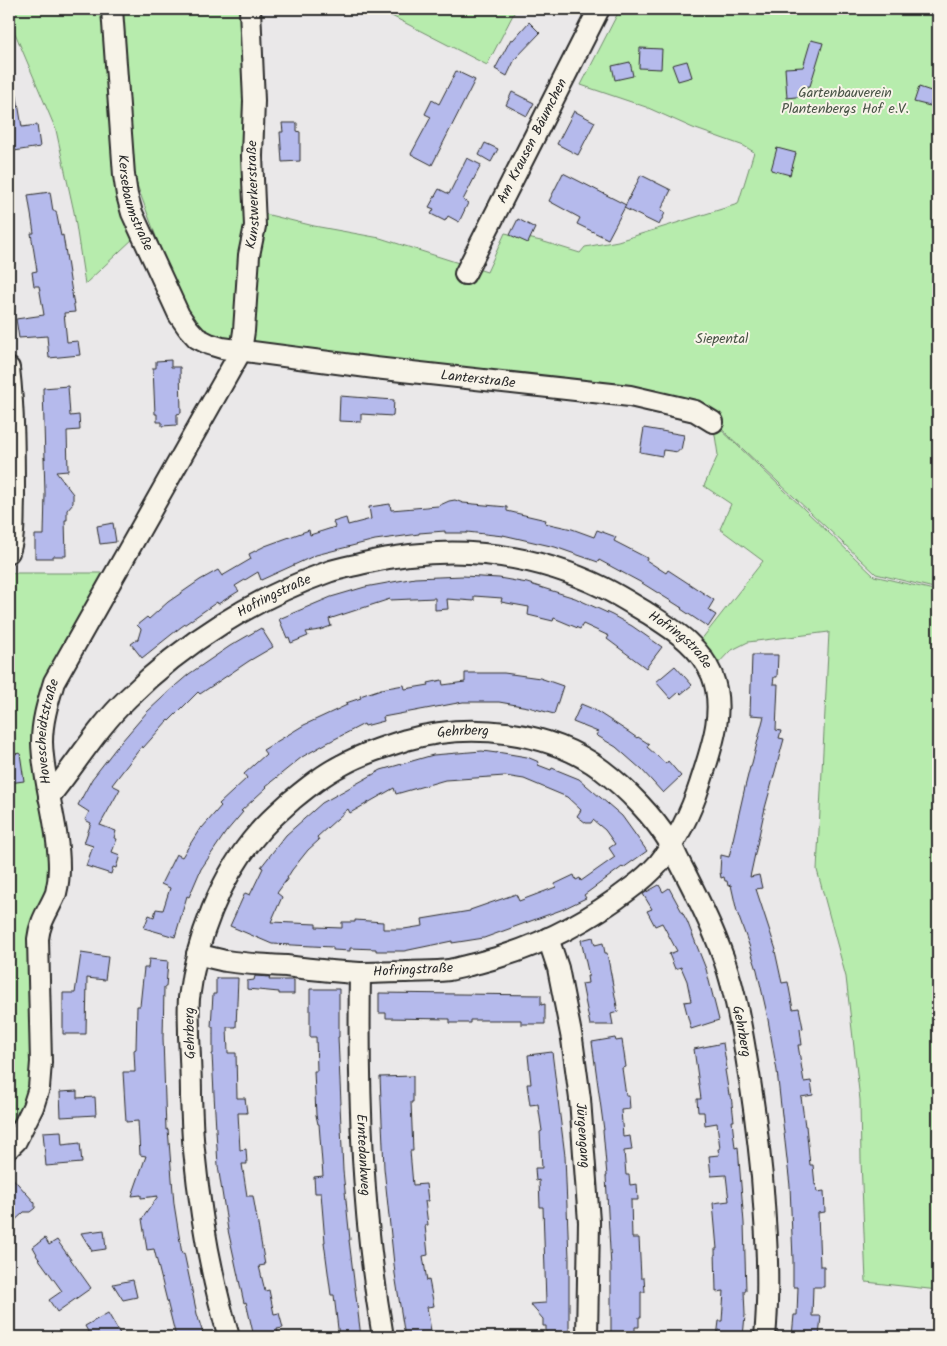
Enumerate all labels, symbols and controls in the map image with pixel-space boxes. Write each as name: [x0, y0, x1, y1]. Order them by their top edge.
street label: Am Krausen Bäumchen: [491, 75, 573, 208]
park label: Gartenbauverein Plantenbergs Hof e.V.: [781, 82, 909, 120]
street label: Kunstwerkerstraße: [240, 139, 266, 251]
street label: Kersebaumstraße: [112, 154, 159, 255]
park label: Siepental: [696, 328, 749, 350]
street label: Lanterstraße: [440, 364, 517, 394]
street label: Hofringstraße: [233, 568, 315, 623]
street label: Hofringstraße: [644, 605, 718, 674]
street label: Hovescheidtstraße: [31, 675, 66, 786]
street label: Gehrberg: [436, 720, 489, 744]
street label: Hofringstraße: [372, 957, 454, 983]
street label: Gehrberg: [726, 1004, 757, 1059]
street label: Gehrberg: [179, 1007, 201, 1059]
street label: Jürgengang: [569, 1102, 596, 1169]
street label: Erntedankweg: [350, 1114, 377, 1197]

